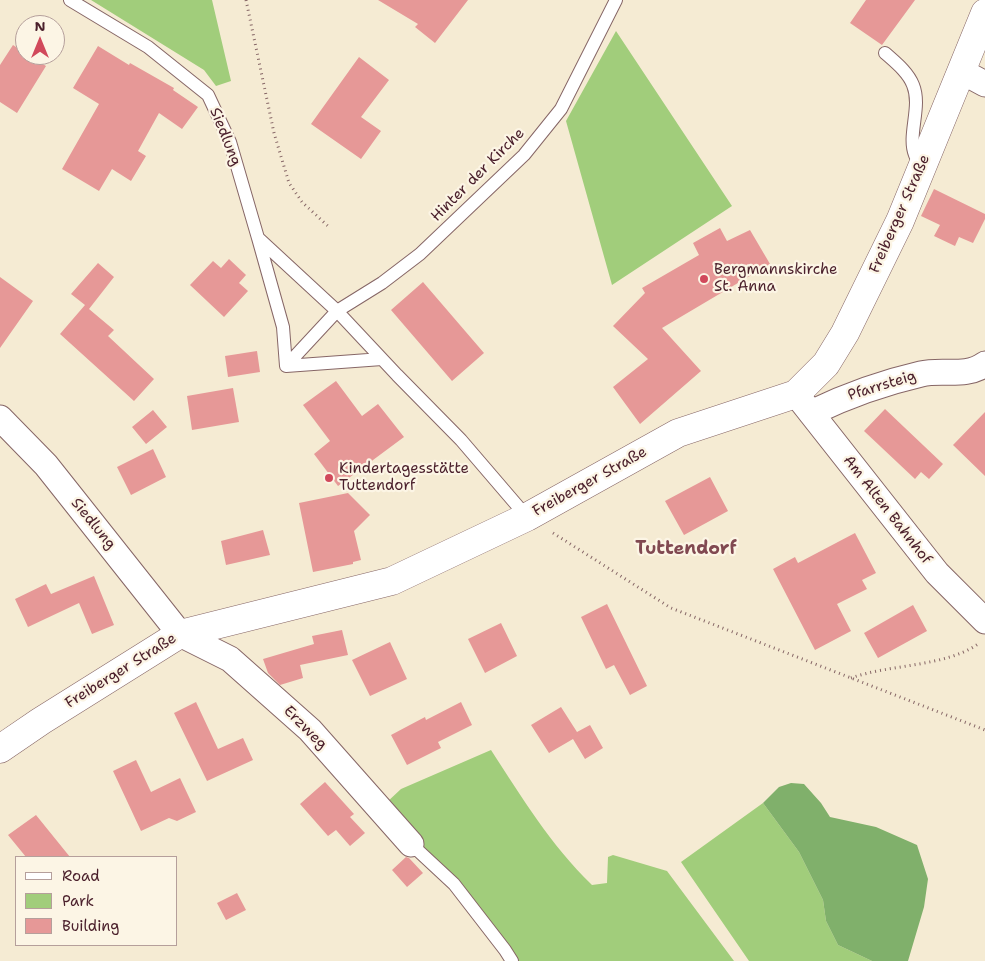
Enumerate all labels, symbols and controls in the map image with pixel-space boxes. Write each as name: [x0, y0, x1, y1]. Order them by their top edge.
north arrow: [15, 15, 65, 65]
text: N: [34, 17, 46, 35]
street label: Siedlung: [205, 105, 245, 169]
street label: Hinter der Kirche: [428, 125, 528, 225]
street label: Freiberger Straße: [866, 152, 934, 276]
place label: Bergmannskirche St. Anna: [714, 261, 838, 296]
marker: Bergmannskirche St. Anna: [698, 273, 710, 285]
street label: Pfarrsteig: [846, 367, 918, 405]
street label: Freiberger Straße: [530, 443, 650, 521]
street label: Am Alten Bahnhof: [839, 452, 935, 568]
place label: Kindertagesstätte Tuttendorf: [339, 460, 469, 495]
marker: Kindertagesstätte Tuttendorf: [323, 472, 335, 484]
street label: Siedlung: [67, 495, 119, 553]
district label: Tuttendorf: [635, 538, 737, 560]
street label: Freiberger Straße: [62, 630, 180, 712]
street label: Erzweg: [279, 702, 331, 754]
legend: [15, 856, 178, 946]
text: Road: [62, 866, 100, 886]
text: Park: [62, 891, 94, 911]
text: Building: [62, 916, 119, 936]

